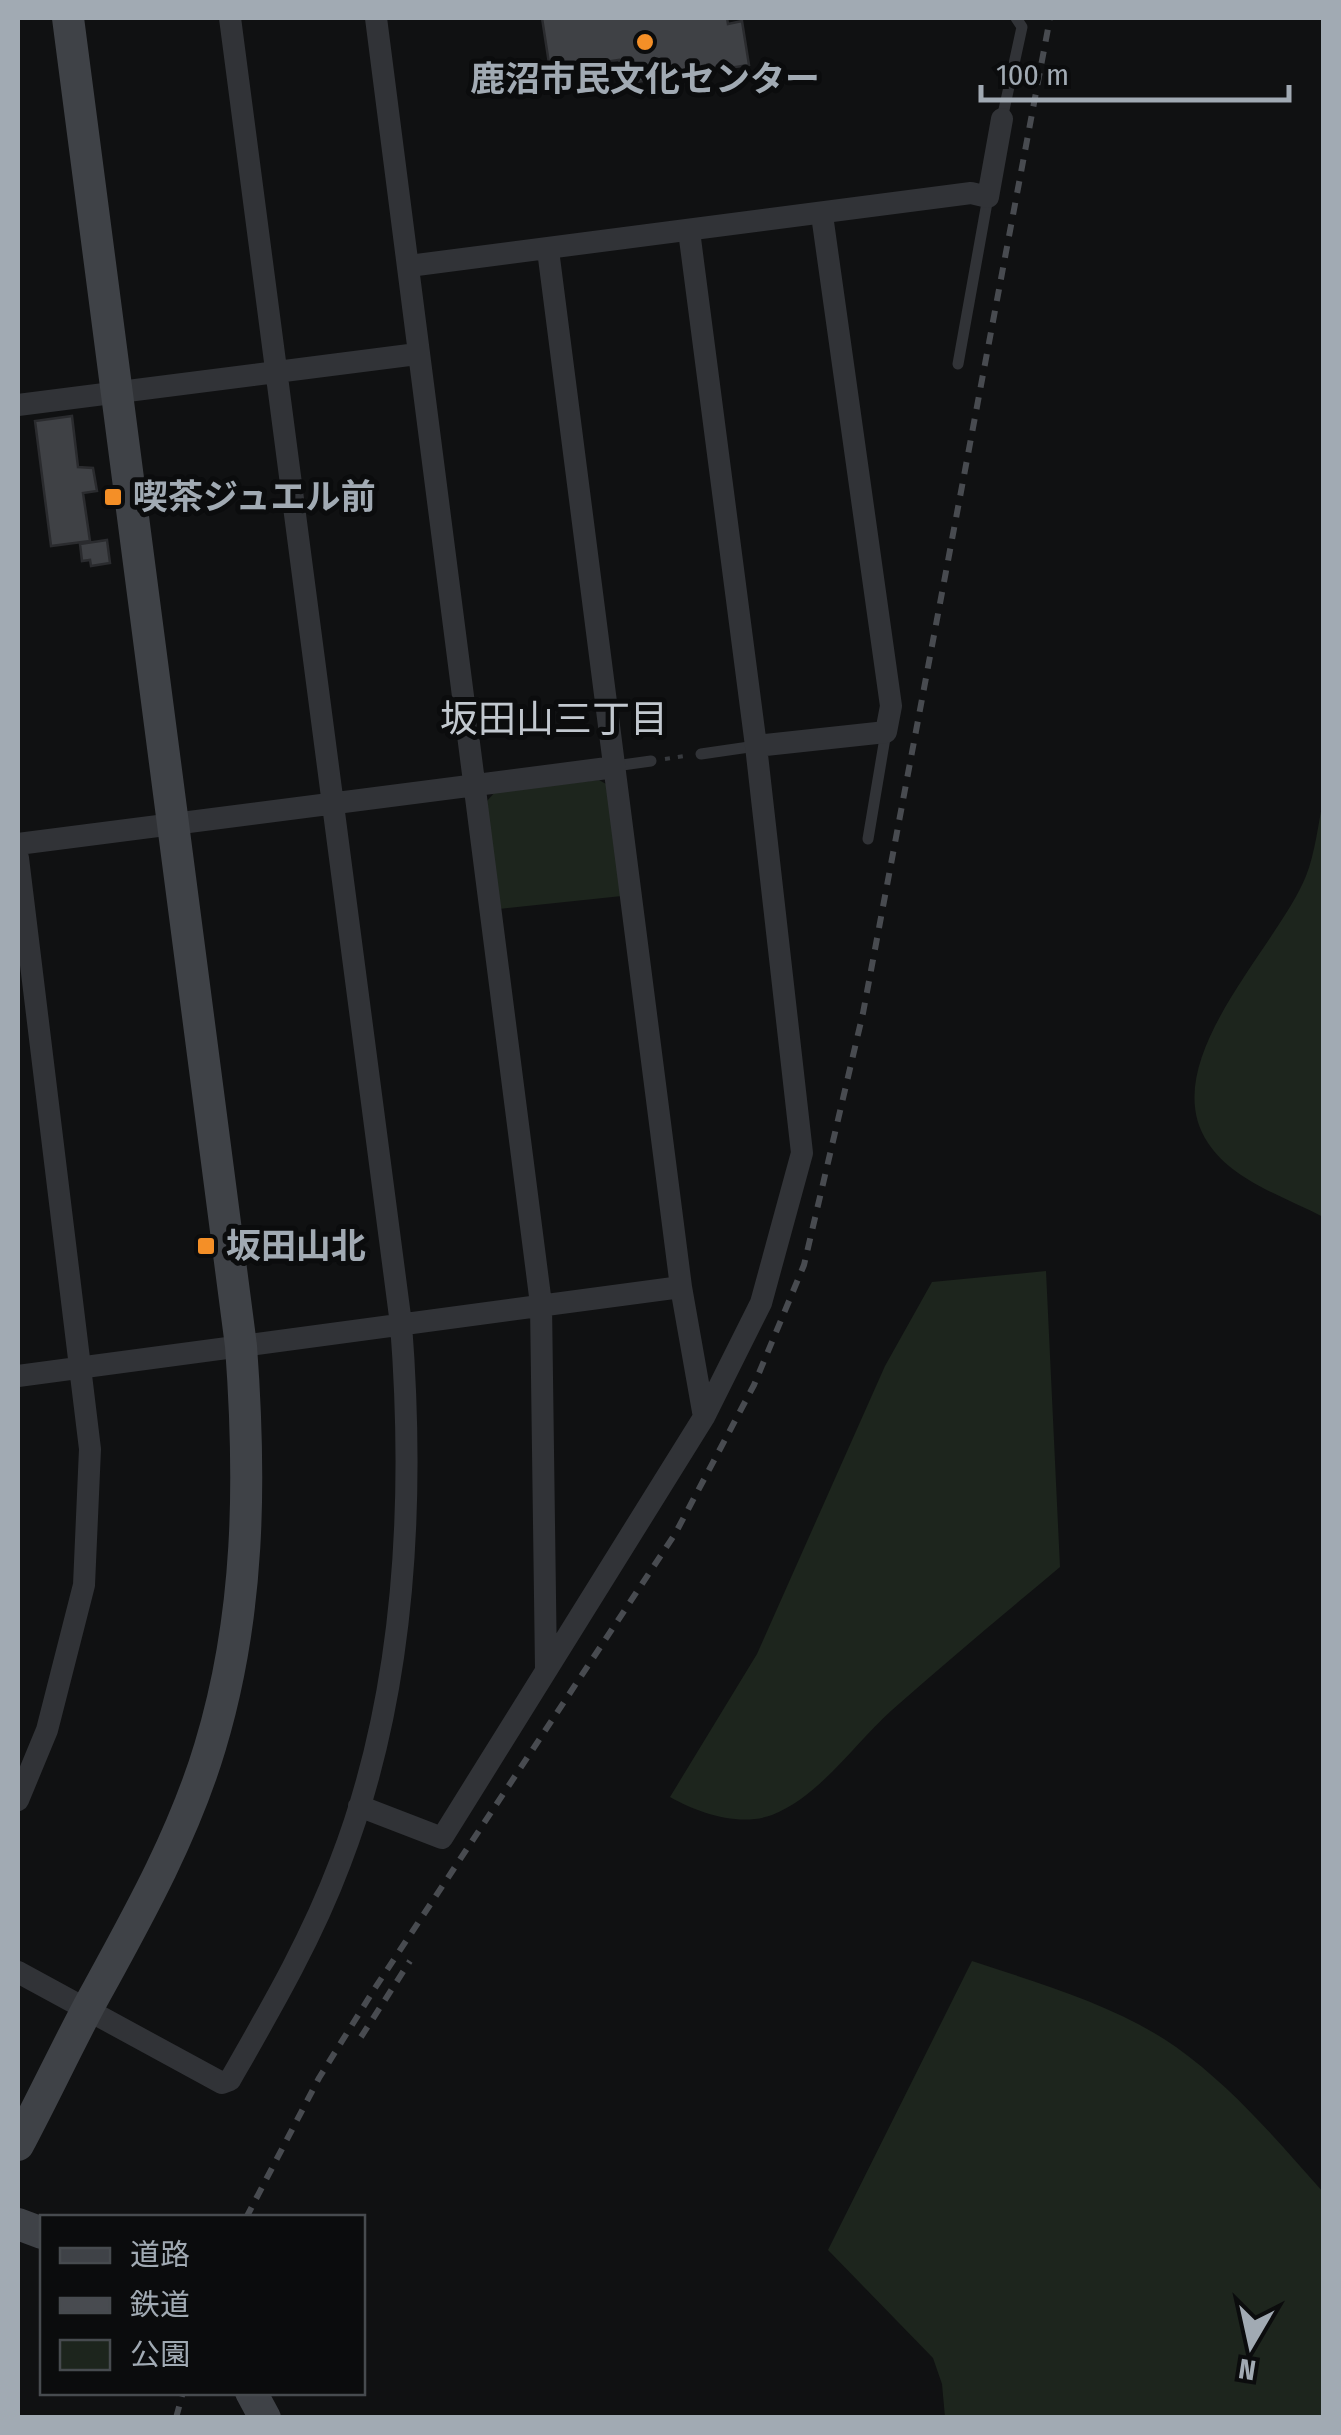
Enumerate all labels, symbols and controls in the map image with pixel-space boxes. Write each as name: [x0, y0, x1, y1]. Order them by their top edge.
marker: 鹿沼市民文化センター: [634, 31, 656, 53]
scale bar: [981, 40, 1288, 102]
text: 100 m: [996, 57, 1069, 93]
place label: 鹿沼市民文化センター: [470, 58, 820, 100]
place label: 喫茶ジュエル前: [133, 476, 376, 518]
marker: 喫茶ジュエル前: [102, 486, 124, 508]
district label: 坂田山三丁目: [440, 696, 668, 742]
place label: 坂田山北: [226, 1225, 366, 1267]
marker: 坂田山北: [195, 1235, 217, 1257]
legend: [40, 2215, 365, 2395]
text: 道路: [130, 2237, 190, 2273]
text: 鉄道: [130, 2287, 190, 2323]
north arrow: [1201, 2295, 1301, 2395]
text: 公園: [130, 2337, 190, 2373]
text: N: [1236, 2352, 1258, 2387]

